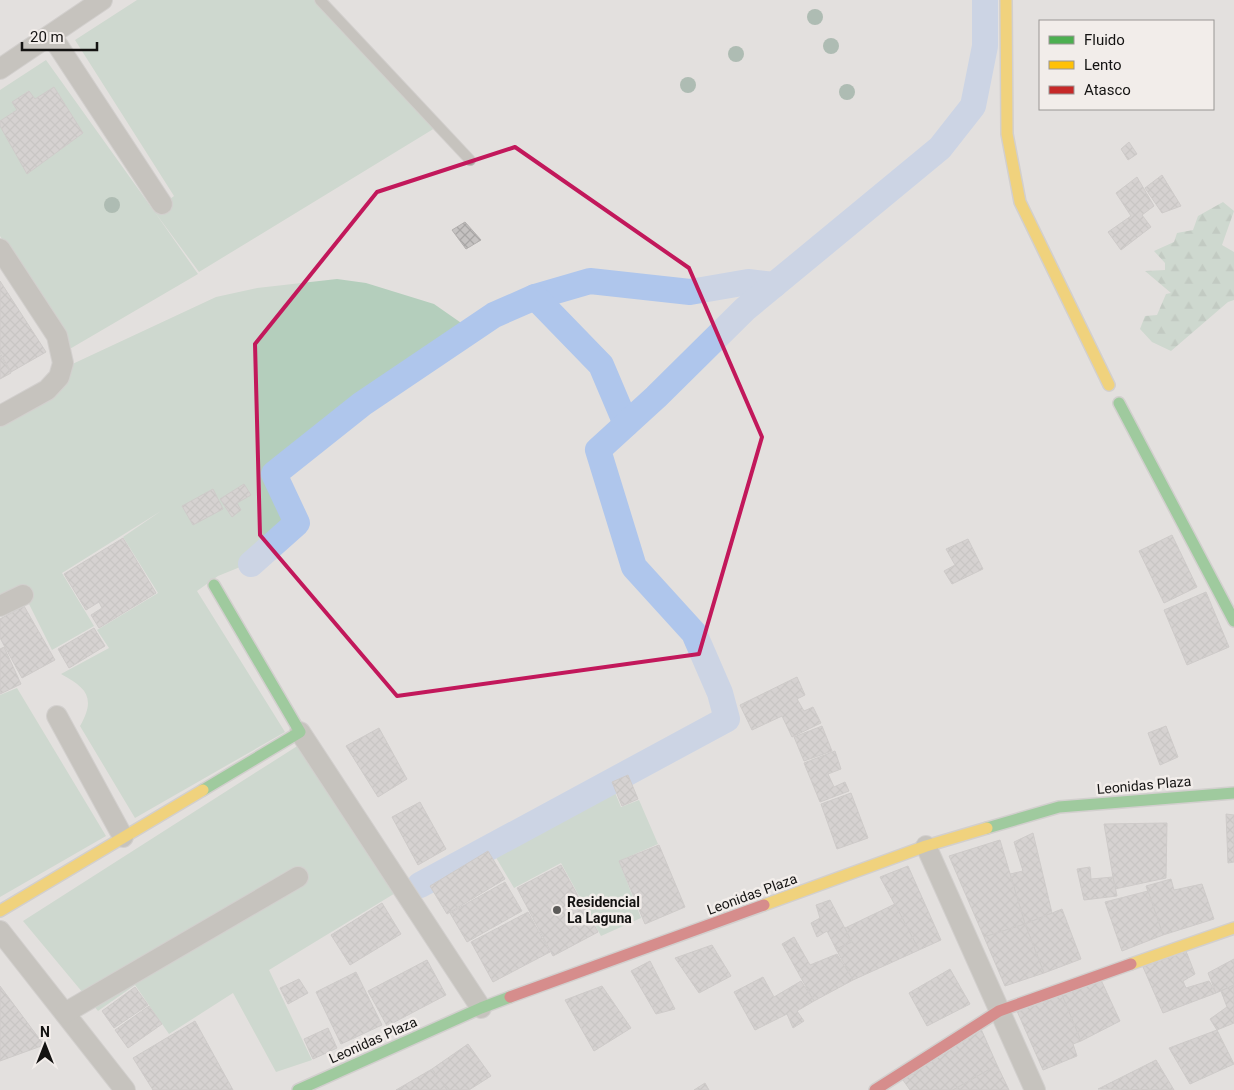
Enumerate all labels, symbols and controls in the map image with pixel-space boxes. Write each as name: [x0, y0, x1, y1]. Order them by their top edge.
scale bar: [22, 20, 98, 52]
legend: [1039, 20, 1214, 110]
text: 20 m: [30, 28, 64, 46]
text: Fluido: [1084, 31, 1125, 49]
text: Lento: [1084, 56, 1122, 74]
text: Atasco: [1084, 81, 1131, 99]
street label: Leonidas Plaza: [1096, 773, 1192, 797]
street label: Leonidas Plaza: [705, 870, 799, 918]
place label: Residencial La Laguna: [567, 894, 640, 926]
marker: Residencial La Laguna: [551, 904, 563, 916]
street label: Leonidas Plaza: [326, 1013, 420, 1067]
north arrow: [20, 1020, 70, 1070]
text: N: [40, 1024, 50, 1040]

